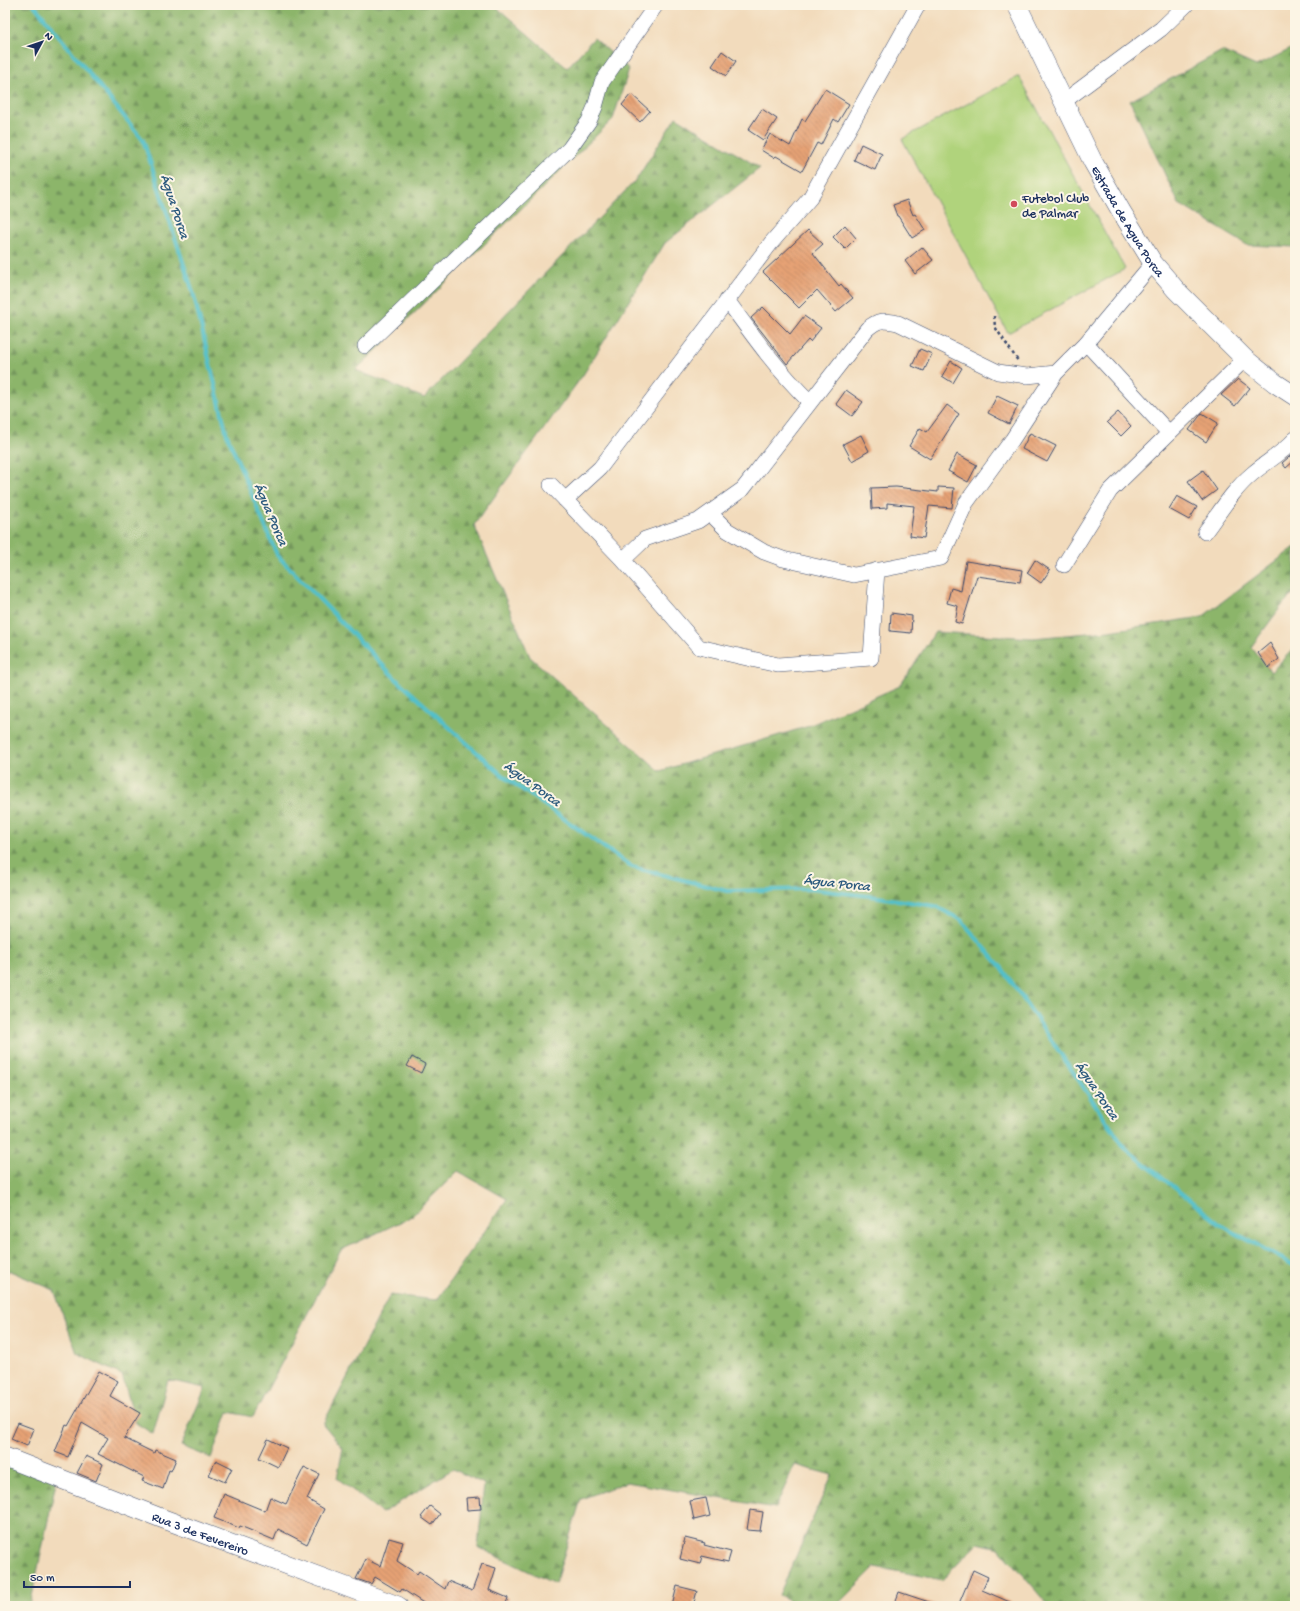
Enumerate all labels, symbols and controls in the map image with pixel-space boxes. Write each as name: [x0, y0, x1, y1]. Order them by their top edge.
north arrow: [22, 22, 62, 62]
text: N: [41, 30, 55, 43]
street label: Estrada de Agua Porca: [1087, 164, 1167, 281]
water label: Água Porca: [155, 173, 192, 242]
place label: Futebol Club de Palmar: [1021, 192, 1089, 222]
marker: Futebol Club de Palmar: [1009, 199, 1019, 209]
water label: Água Porca: [249, 481, 291, 550]
water label: Água Porca: [500, 759, 564, 812]
water label: Água Porca: [803, 873, 872, 897]
water label: Água Porca: [1070, 1059, 1122, 1125]
street label: Rua 3 de Fevereiro: [149, 1510, 251, 1560]
scale bar: [24, 1563, 130, 1589]
text: 50 m: [30, 1572, 55, 1586]

